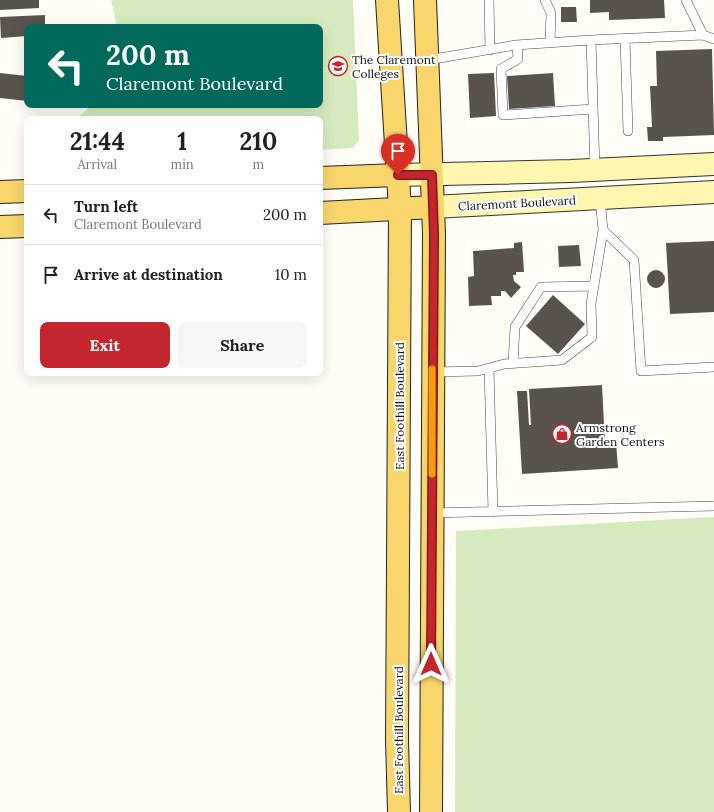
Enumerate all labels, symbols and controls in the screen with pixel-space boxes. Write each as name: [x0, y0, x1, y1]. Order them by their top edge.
text: 200 m: [106, 37, 190, 73]
icon: left: [40, 40, 92, 92]
place label: The Claremont Colleges: [352, 52, 436, 81]
school or university icon: The Claremont Colleges: [327, 55, 349, 77]
text: Claremont Boulevard: [106, 72, 283, 95]
text: 21:44: [70, 126, 125, 157]
text: 1: [177, 126, 187, 157]
text: 210: [239, 126, 277, 157]
pin: [381, 134, 415, 175]
icon: arrive: [387, 140, 409, 162]
text: Arrival: [77, 156, 117, 173]
text: min: [171, 156, 194, 173]
text: m: [253, 156, 264, 173]
street label: Claremont Boulevard: [458, 192, 576, 214]
text: Turn left: [74, 197, 138, 216]
icon: left: [40, 204, 62, 226]
text: 200 m: [263, 205, 307, 224]
text: Claremont Boulevard: [74, 216, 202, 233]
icon: arrive: [40, 264, 62, 286]
text: Arrive at destination: [74, 265, 223, 284]
text: 10 m: [275, 265, 307, 284]
button: Exit: [40, 322, 170, 368]
button: Share: [178, 322, 307, 368]
street label: East Foothill Boulevard: [392, 342, 407, 470]
place label: Armstrong Garden Centers: [575, 420, 665, 449]
shop icon: Armstrong Garden Centers: [551, 423, 573, 445]
position arrow: [410, 643, 452, 685]
street label: East Foothill Boulevard: [391, 666, 406, 794]

